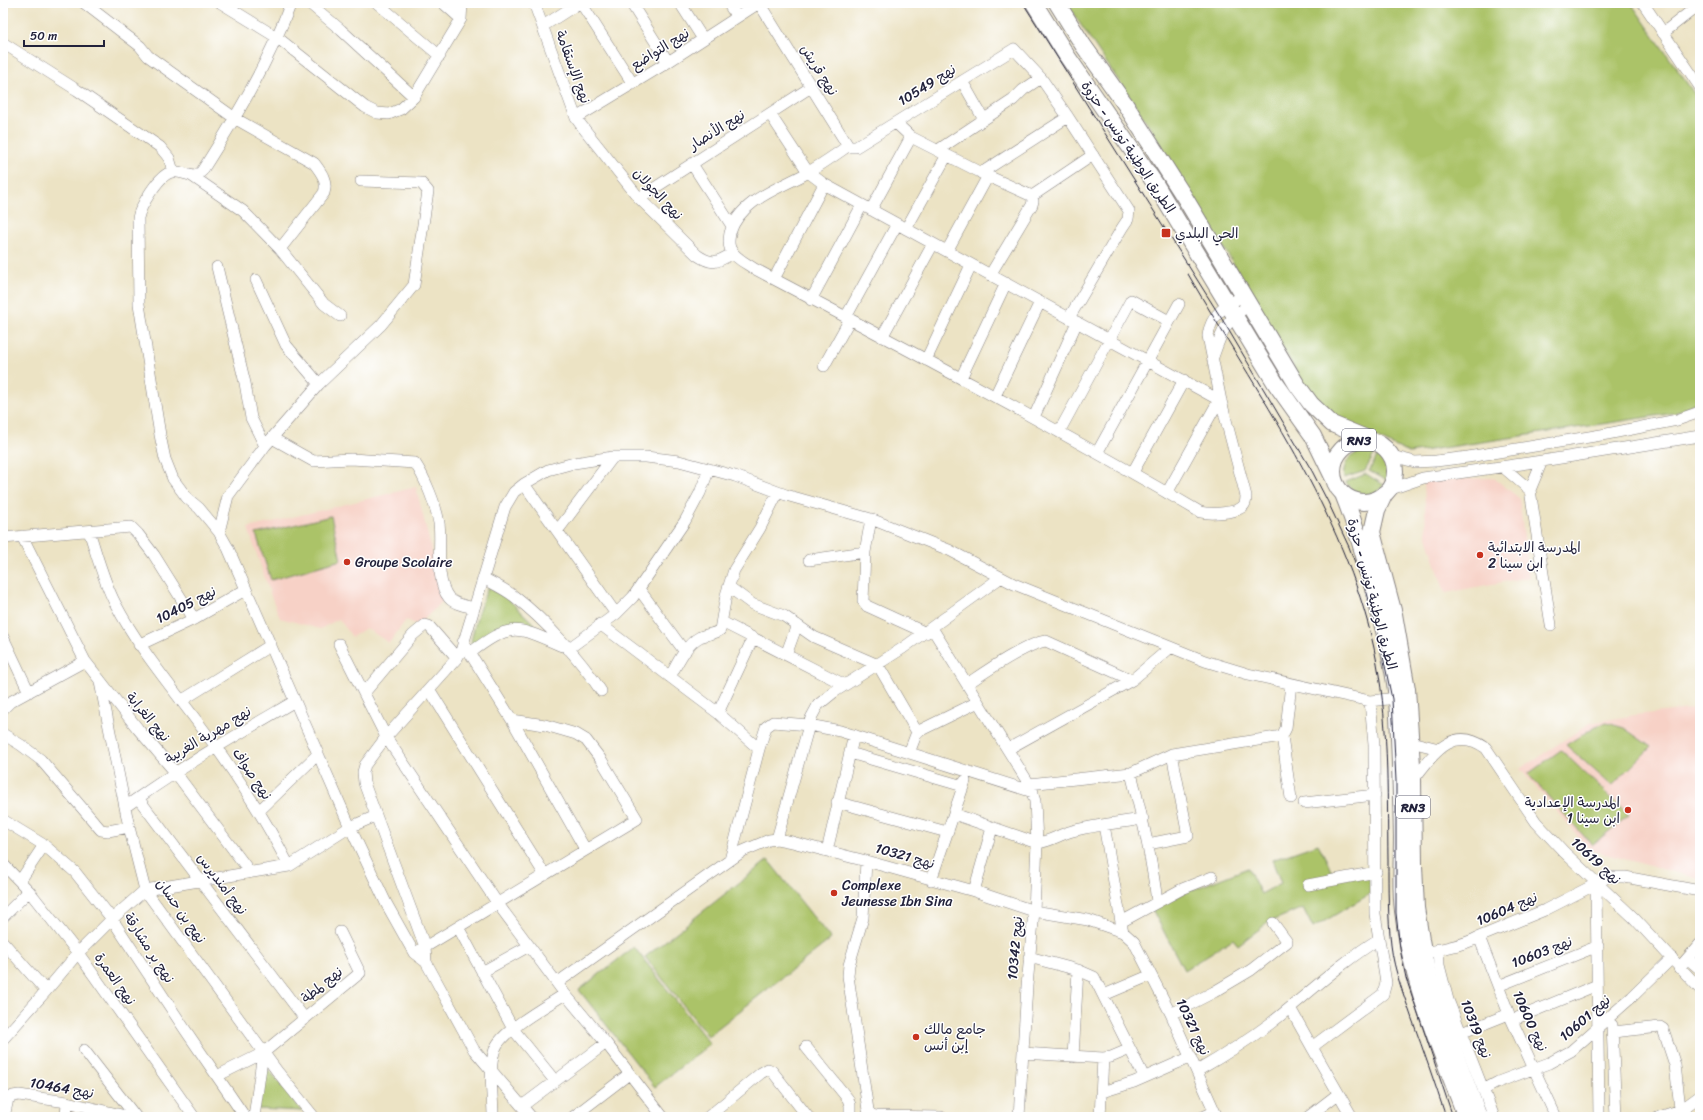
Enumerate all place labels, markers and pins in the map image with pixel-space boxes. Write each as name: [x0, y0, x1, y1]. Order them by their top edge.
place label: الحي البلدي: [1175, 221, 1238, 246]
marker: الحي البلدي: [1160, 227, 1172, 239]
place label: المدرسة الابتدائية ابن سينا 2: [1488, 535, 1581, 576]
place label: Groupe Scolaire: [355, 550, 453, 575]
marker: المدرسة الابتدائية ابن سينا 2: [1475, 550, 1485, 560]
marker: Groupe Scolaire: [342, 557, 352, 567]
place label: المدرسة الإعدادية ابن سينا 1: [1525, 790, 1620, 831]
marker: المدرسة الإعدادية ابن سينا 1: [1623, 805, 1633, 815]
place label: Complexe Jeunesse Ibn Sina: [841, 873, 953, 914]
marker: Complexe Jeunesse Ibn Sina: [829, 888, 839, 898]
place label: جامع مالك إبن أنس: [924, 1017, 986, 1058]
marker: جامع مالك إبن أنس: [911, 1032, 921, 1042]

